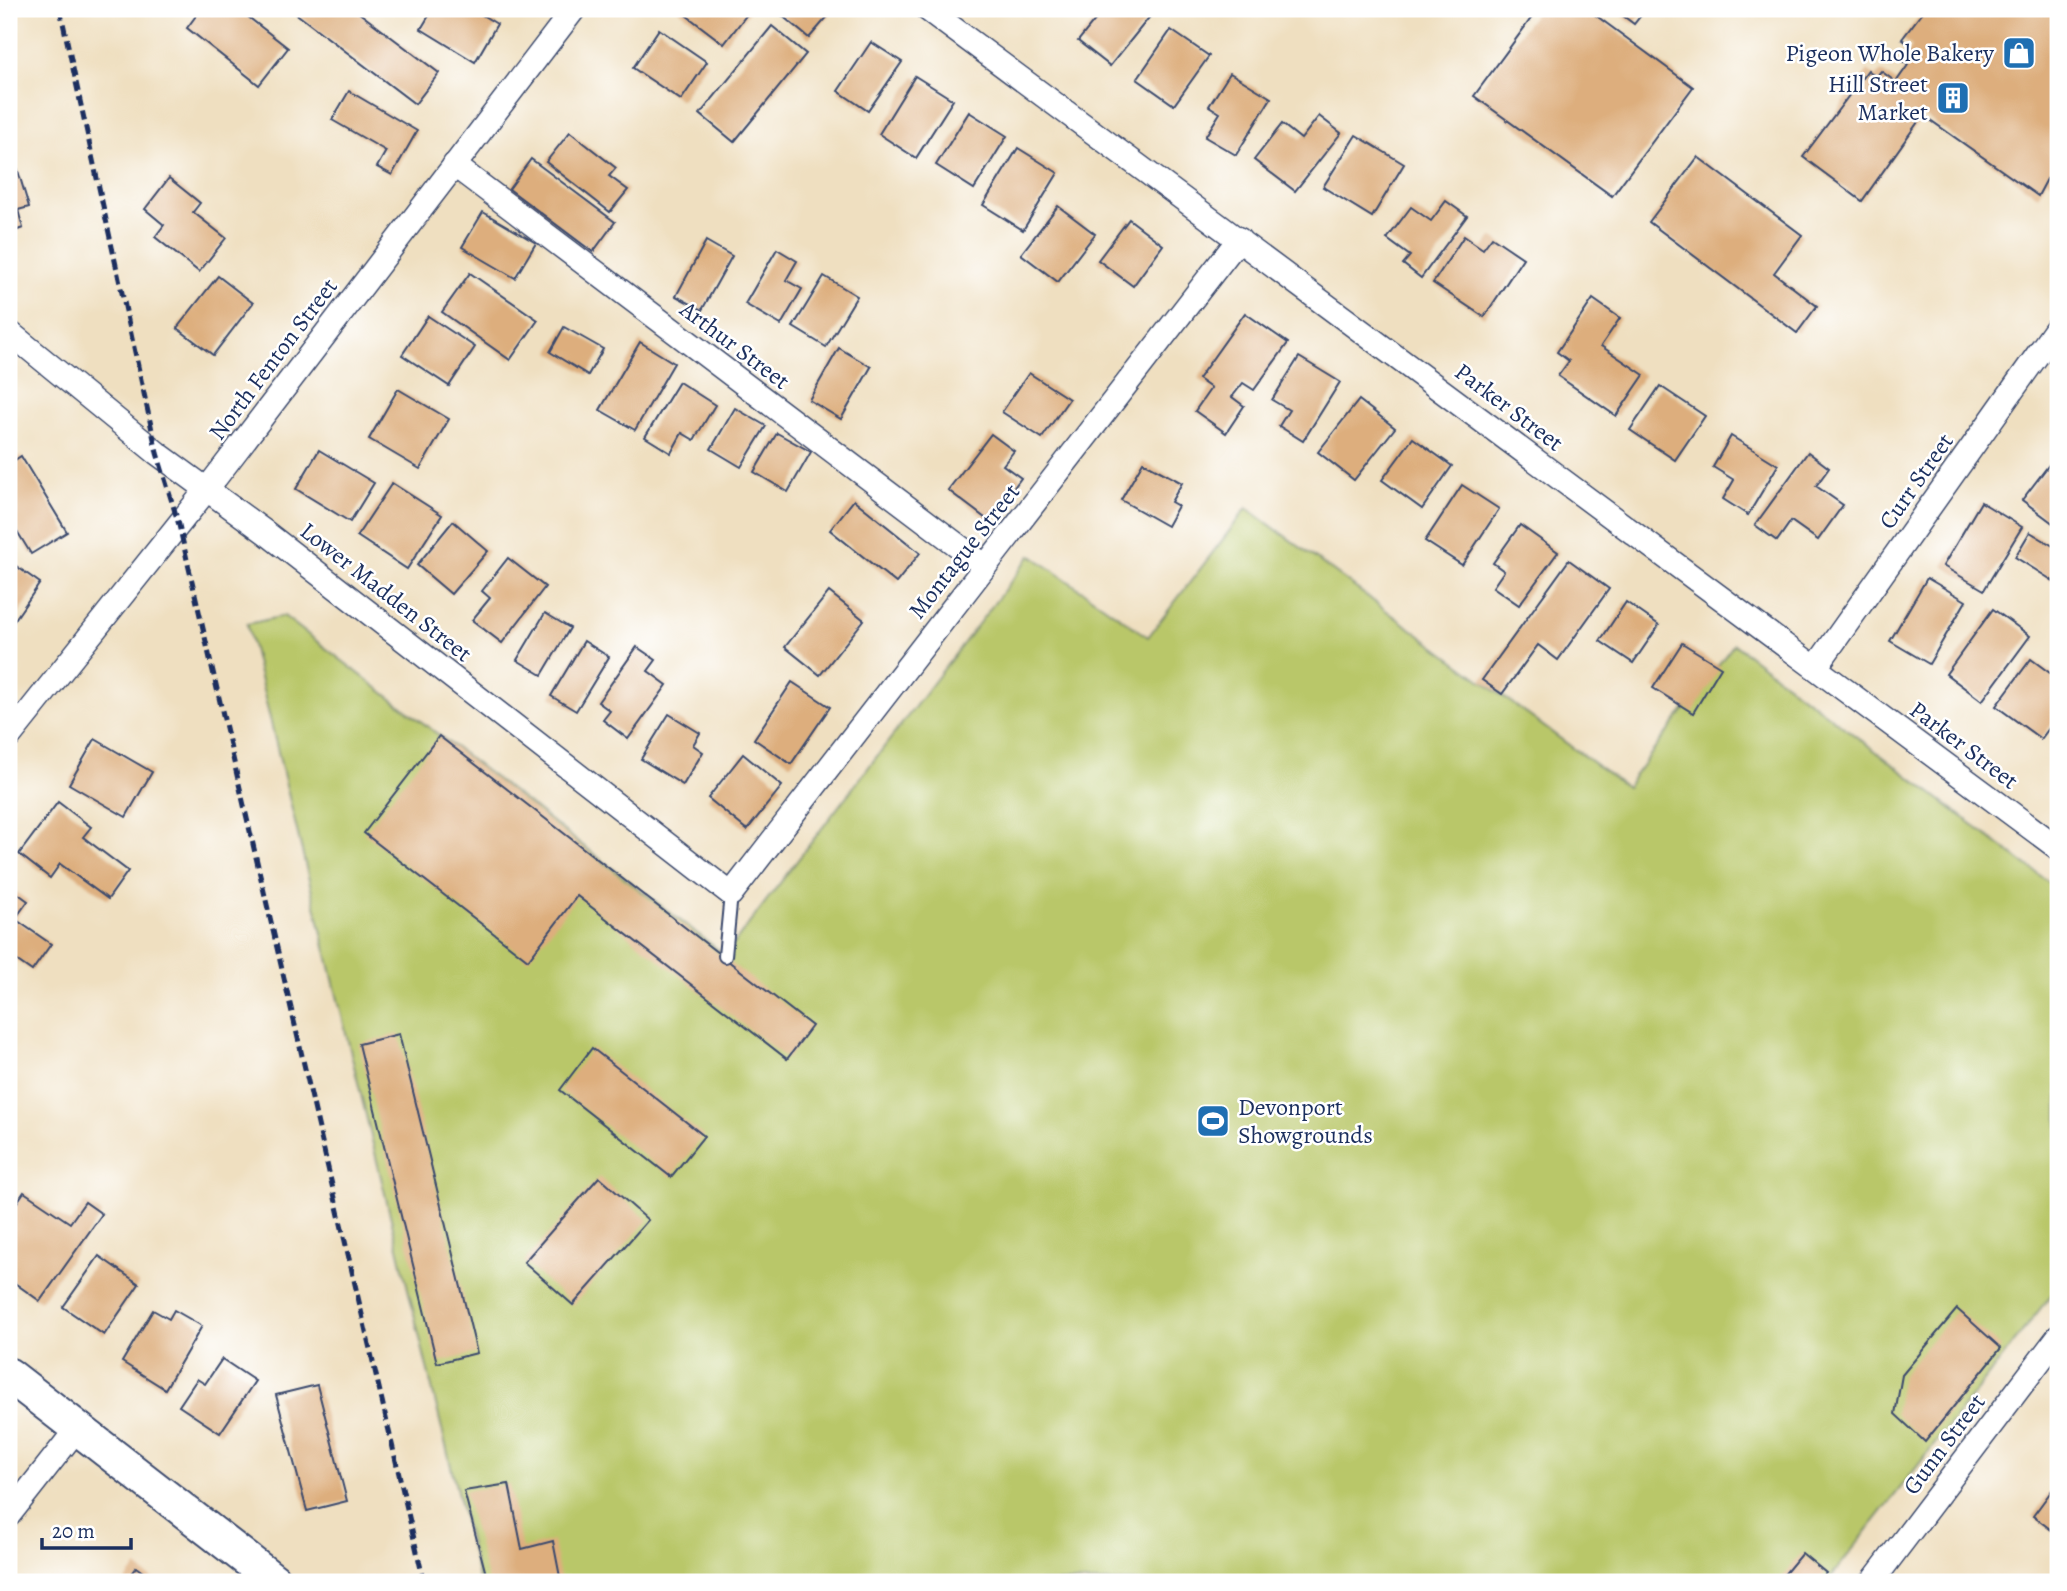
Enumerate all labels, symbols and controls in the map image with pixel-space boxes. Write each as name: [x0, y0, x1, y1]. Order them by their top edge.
shop icon: Pigeon Whole Bakery: [2000, 34, 2038, 72]
place label: Pigeon Whole Bakery: [1785, 37, 1994, 69]
place label: Hill Street Market: [1828, 68, 1928, 128]
building icon: Hill Street Market: [1934, 79, 1972, 117]
street label: North Fenton Street: [201, 271, 345, 447]
street label: Arthur Street: [673, 293, 796, 397]
street label: Parker Street: [1448, 356, 1570, 458]
street label: Curr Street: [1871, 427, 1961, 535]
street label: Montague Street: [901, 477, 1027, 625]
street label: Lower Madden Street: [294, 515, 479, 669]
street label: Parker Street: [1903, 694, 2025, 796]
place label: Devonport Showgrounds: [1238, 1091, 1373, 1151]
sports icon: Devonport Showgrounds: [1194, 1102, 1232, 1140]
street label: Gunn Street: [1896, 1387, 1993, 1501]
scale bar: [42, 1507, 131, 1551]
text: 20 m: [52, 1517, 95, 1545]

